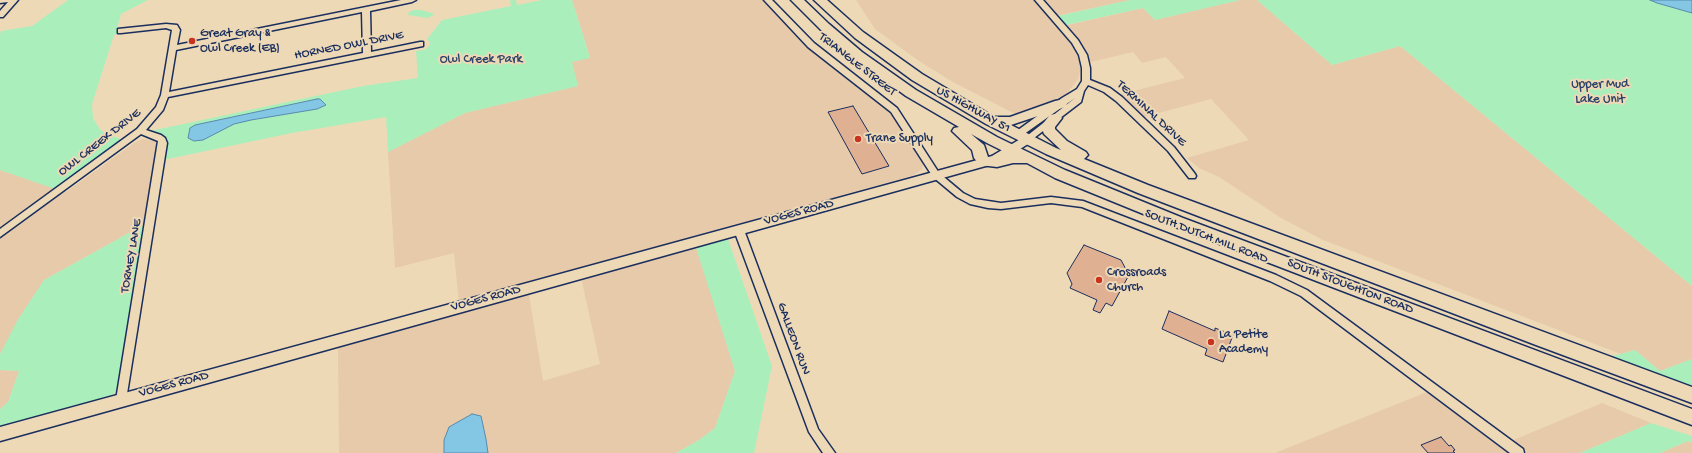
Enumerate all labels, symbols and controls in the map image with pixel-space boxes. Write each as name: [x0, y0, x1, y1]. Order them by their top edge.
place label: Great Gray & Owl Creek (EB): [200, 26, 280, 57]
street label: HORNED OWL DRIVE: [293, 28, 405, 64]
street label: TRIANGLE STREET: [815, 30, 899, 100]
marker: Great Gray & Owl Creek (EB): [187, 36, 197, 46]
park label: Owl Creek Park: [440, 52, 522, 68]
park label: Upper Mud Lake Unit: [1571, 77, 1629, 108]
street label: TERMINAL DRIVE: [1113, 78, 1189, 150]
street label: US HIGHWAY 51: [933, 83, 1013, 137]
street label: OWL CREEK DRIVE: [56, 106, 144, 180]
place label: Trane Supply: [866, 131, 933, 147]
marker: Trane Supply: [853, 134, 863, 144]
street label: VOGES ROAD: [763, 196, 835, 230]
street label: SOUTH DUTCH MILL ROAD: [1142, 206, 1270, 268]
street label: TORMEY LANE: [118, 218, 146, 294]
street label: SOUTH STOUGHTON ROAD: [1285, 256, 1415, 318]
place label: Crossroads Church: [1107, 265, 1166, 296]
marker: Crossroads Church: [1094, 275, 1104, 285]
street label: VOGES ROAD: [450, 282, 522, 316]
street label: GALLEON RUN: [773, 301, 813, 377]
place label: La Petite Academy: [1219, 327, 1268, 358]
marker: La Petite Academy: [1206, 337, 1216, 347]
street label: VOGES ROAD: [138, 368, 210, 402]

